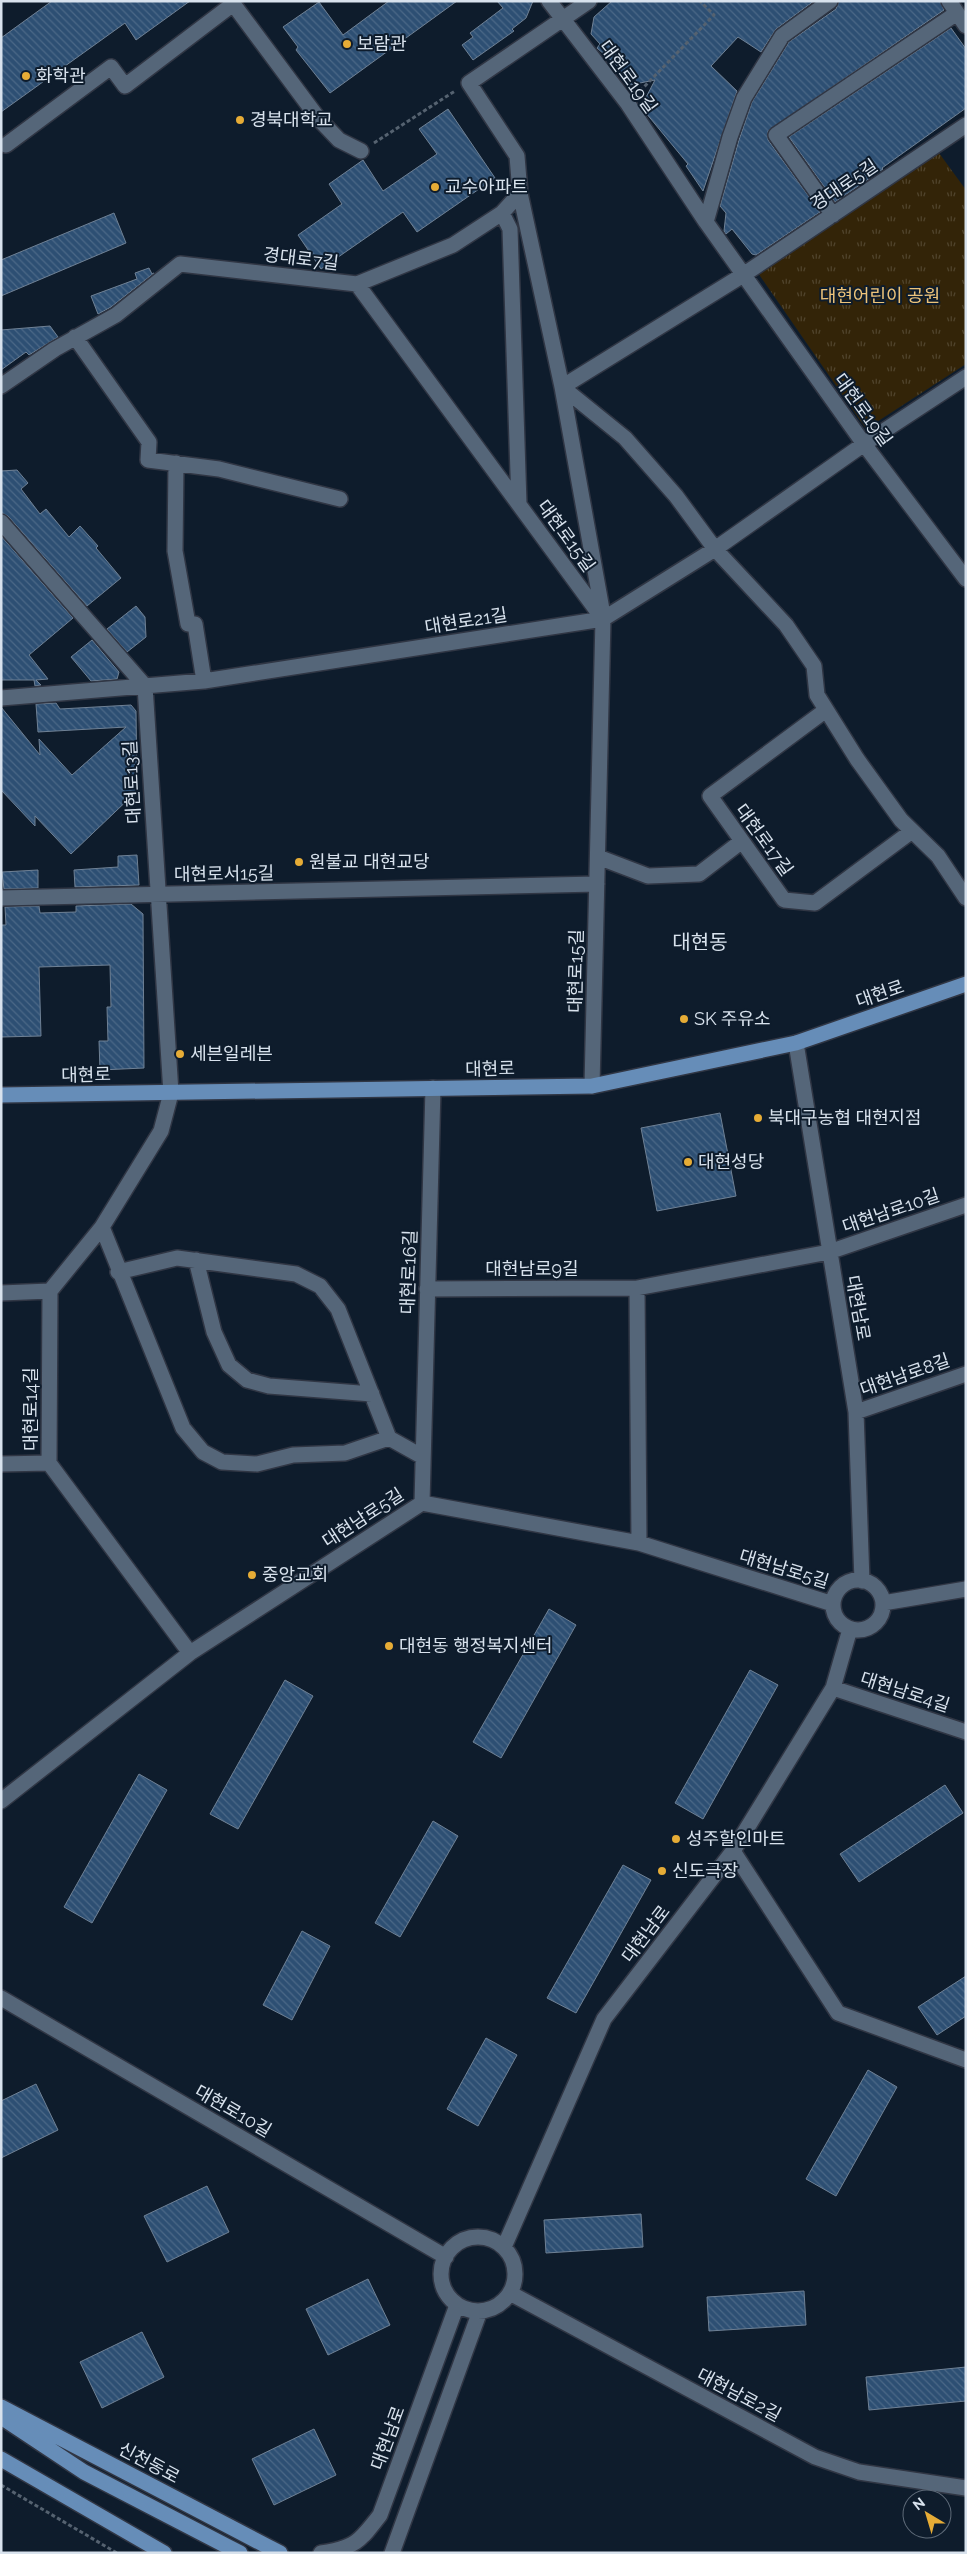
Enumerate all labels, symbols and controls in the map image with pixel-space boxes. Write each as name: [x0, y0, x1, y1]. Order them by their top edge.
place label: 보람관: [357, 33, 407, 54]
street label: 대현로19길: [595, 36, 662, 117]
marker: 보람관: [341, 38, 353, 50]
place label: 화학관: [36, 65, 86, 86]
marker: 화학관: [20, 70, 32, 82]
place label: 경북대학교: [250, 109, 333, 130]
marker: 경북대학교: [234, 114, 246, 126]
street label: 경대로5길: [806, 155, 881, 215]
place label: 교수아파트: [445, 176, 528, 197]
marker: 교수아파트: [429, 181, 441, 193]
street label: 경대로7길: [262, 243, 340, 274]
park label: 대현어린이 공원: [820, 285, 940, 306]
street label: 대현로19길: [830, 369, 897, 450]
street label: 대현로15길: [533, 496, 600, 576]
street label: 대현로21길: [423, 604, 509, 637]
street label: 대현로13길: [119, 740, 144, 824]
street label: 대현로17길: [731, 800, 797, 880]
place label: 원불교 대현교당: [309, 851, 430, 872]
marker: 원불교 대현교당: [293, 856, 305, 868]
street label: 대현로서15길: [174, 862, 274, 885]
street label: 대현로15길: [564, 929, 587, 1013]
district label: 대현동: [672, 930, 728, 954]
street label: 대현로: [853, 976, 907, 1012]
place label: SK 주유소: [694, 1008, 771, 1029]
marker: SK 주유소: [678, 1013, 690, 1025]
place label: 세븐일레븐: [190, 1043, 273, 1064]
marker: 세븐일레븐: [174, 1048, 186, 1060]
street label: 대현로: [465, 1058, 515, 1079]
street label: 대현로: [61, 1064, 111, 1085]
place label: 북대구농협 대현지점: [768, 1107, 922, 1128]
marker: 북대구농협 대현지점: [752, 1112, 764, 1124]
place label: 대현성당: [698, 1151, 764, 1172]
marker: 대현성당: [682, 1156, 694, 1168]
street label: 대현남로10길: [839, 1184, 942, 1237]
street label: 대현로16길: [397, 1229, 420, 1315]
street label: 대현남로9길: [485, 1258, 579, 1279]
street label: 대현남로: [842, 1273, 875, 1342]
street label: 대현남로8길: [857, 1349, 952, 1400]
street label: 대현로14길: [20, 1367, 41, 1451]
street label: 대현남로5길: [318, 1484, 407, 1552]
street label: 대현남로5길: [737, 1545, 832, 1592]
place label: 중앙교회: [262, 1564, 328, 1585]
marker: 중앙교회: [246, 1569, 258, 1581]
place label: 대현동 행정복지센터: [399, 1635, 553, 1656]
marker: 대현동 행정복지센터: [383, 1640, 395, 1652]
street label: 대현남로4길: [858, 1667, 952, 1716]
place label: 성주할인마트: [686, 1828, 785, 1849]
marker: 성주할인마트: [670, 1833, 682, 1845]
place label: 신도극장: [672, 1860, 738, 1881]
marker: 신도극장: [656, 1865, 668, 1877]
street label: 대현남로: [617, 1901, 674, 1966]
street label: 대현로10길: [191, 2080, 275, 2141]
street label: 대현남로2길: [694, 2364, 785, 2425]
street label: 대현남로: [366, 2403, 409, 2473]
street label: 신천동로: [115, 2438, 183, 2487]
north arrow: [902, 2489, 952, 2539]
text: N: [910, 2494, 928, 2513]

